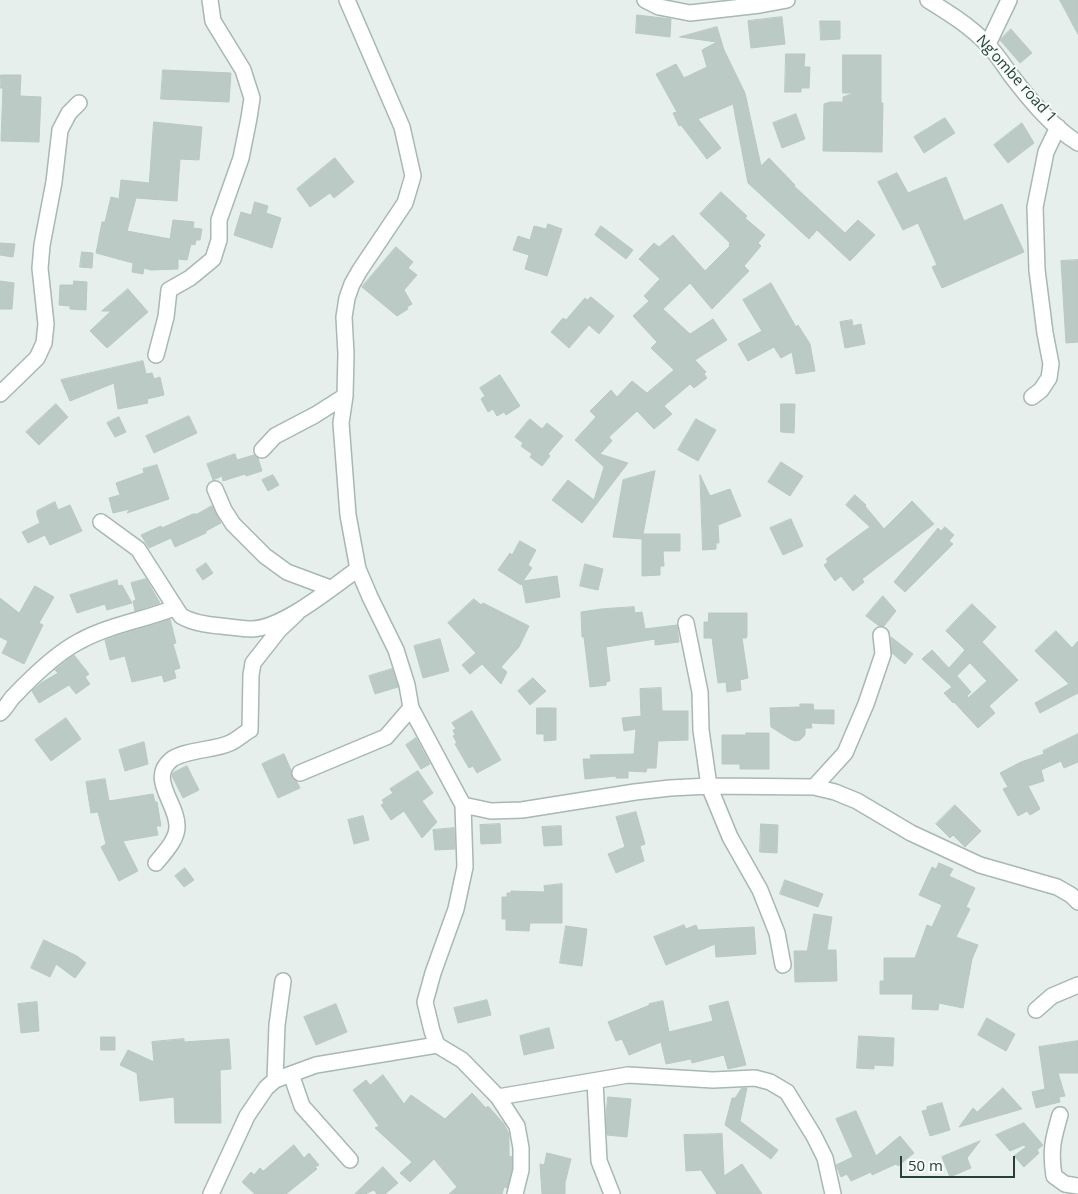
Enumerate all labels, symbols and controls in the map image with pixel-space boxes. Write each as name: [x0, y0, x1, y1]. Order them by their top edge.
street label: Ng’ombe road 1: [972, 32, 1060, 126]
scale bar: [903, 1146, 1018, 1178]
text: 50 m: [908, 1155, 943, 1175]

